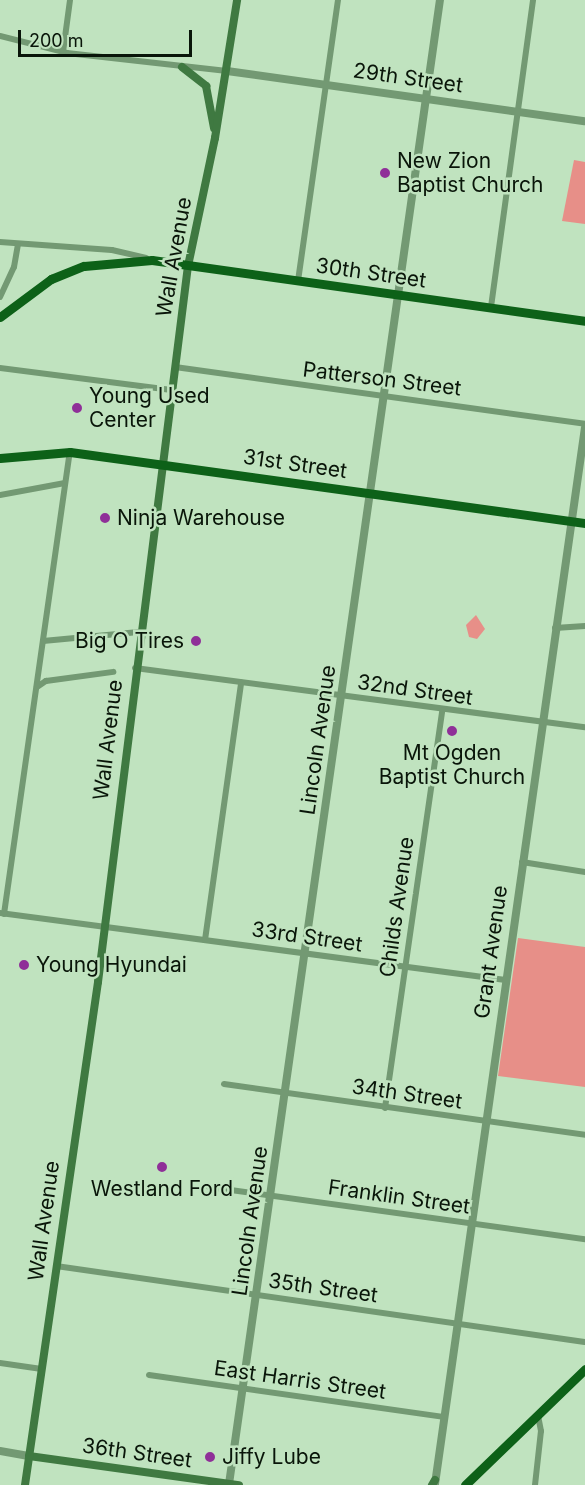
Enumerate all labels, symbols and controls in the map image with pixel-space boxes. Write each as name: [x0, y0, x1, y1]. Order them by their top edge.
scale bar: [21, 18, 195, 56]
text: 200 m: [29, 30, 84, 51]
street label: 29th Street: [351, 58, 465, 98]
place label: New Zion Baptist Church: [397, 148, 543, 198]
marker: New Zion Baptist Church: [378, 166, 392, 180]
street label: Wall Avenue: [151, 195, 197, 319]
street label: 30th Street: [314, 253, 428, 293]
street label: Patterson Street: [301, 357, 463, 401]
place label: Young Used Center: [89, 383, 210, 433]
marker: Young Used Center: [70, 401, 84, 415]
street label: 31st Street: [241, 444, 349, 484]
place label: Ninja Warehouse: [117, 505, 285, 531]
marker: Ninja Warehouse: [98, 511, 112, 525]
place label: Big O Tires: [75, 628, 184, 654]
marker: Big O Tires: [189, 634, 203, 648]
street label: Lincoln Avenue: [295, 663, 341, 817]
street label: 32nd Street: [356, 669, 474, 711]
street label: Wall Avenue: [88, 678, 128, 802]
marker: Mt Ogden Baptist Church: [445, 724, 459, 738]
place label: Mt Ogden Baptist Church: [379, 740, 525, 790]
street label: Childs Avenue: [375, 835, 419, 979]
street label: Grant Avenue: [469, 884, 513, 1020]
street label: 33rd Street: [250, 917, 364, 957]
place label: Young Hyundai: [36, 952, 187, 978]
marker: Young Hyundai: [17, 958, 31, 972]
street label: 34th Street: [350, 1074, 464, 1114]
street label: Lincoln Avenue: [227, 1144, 273, 1298]
street label: Wall Avenue: [23, 1159, 65, 1283]
marker: Westland Ford: [155, 1160, 169, 1174]
street label: Franklin Street: [326, 1175, 472, 1219]
place label: Westland Ford: [91, 1176, 233, 1202]
street label: 35th Street: [267, 1268, 379, 1308]
street label: East Harris Street: [212, 1355, 388, 1405]
street label: 36th Street: [81, 1433, 193, 1473]
place label: Jiffy Lube: [222, 1444, 321, 1470]
marker: Jiffy Lube: [203, 1450, 217, 1464]

